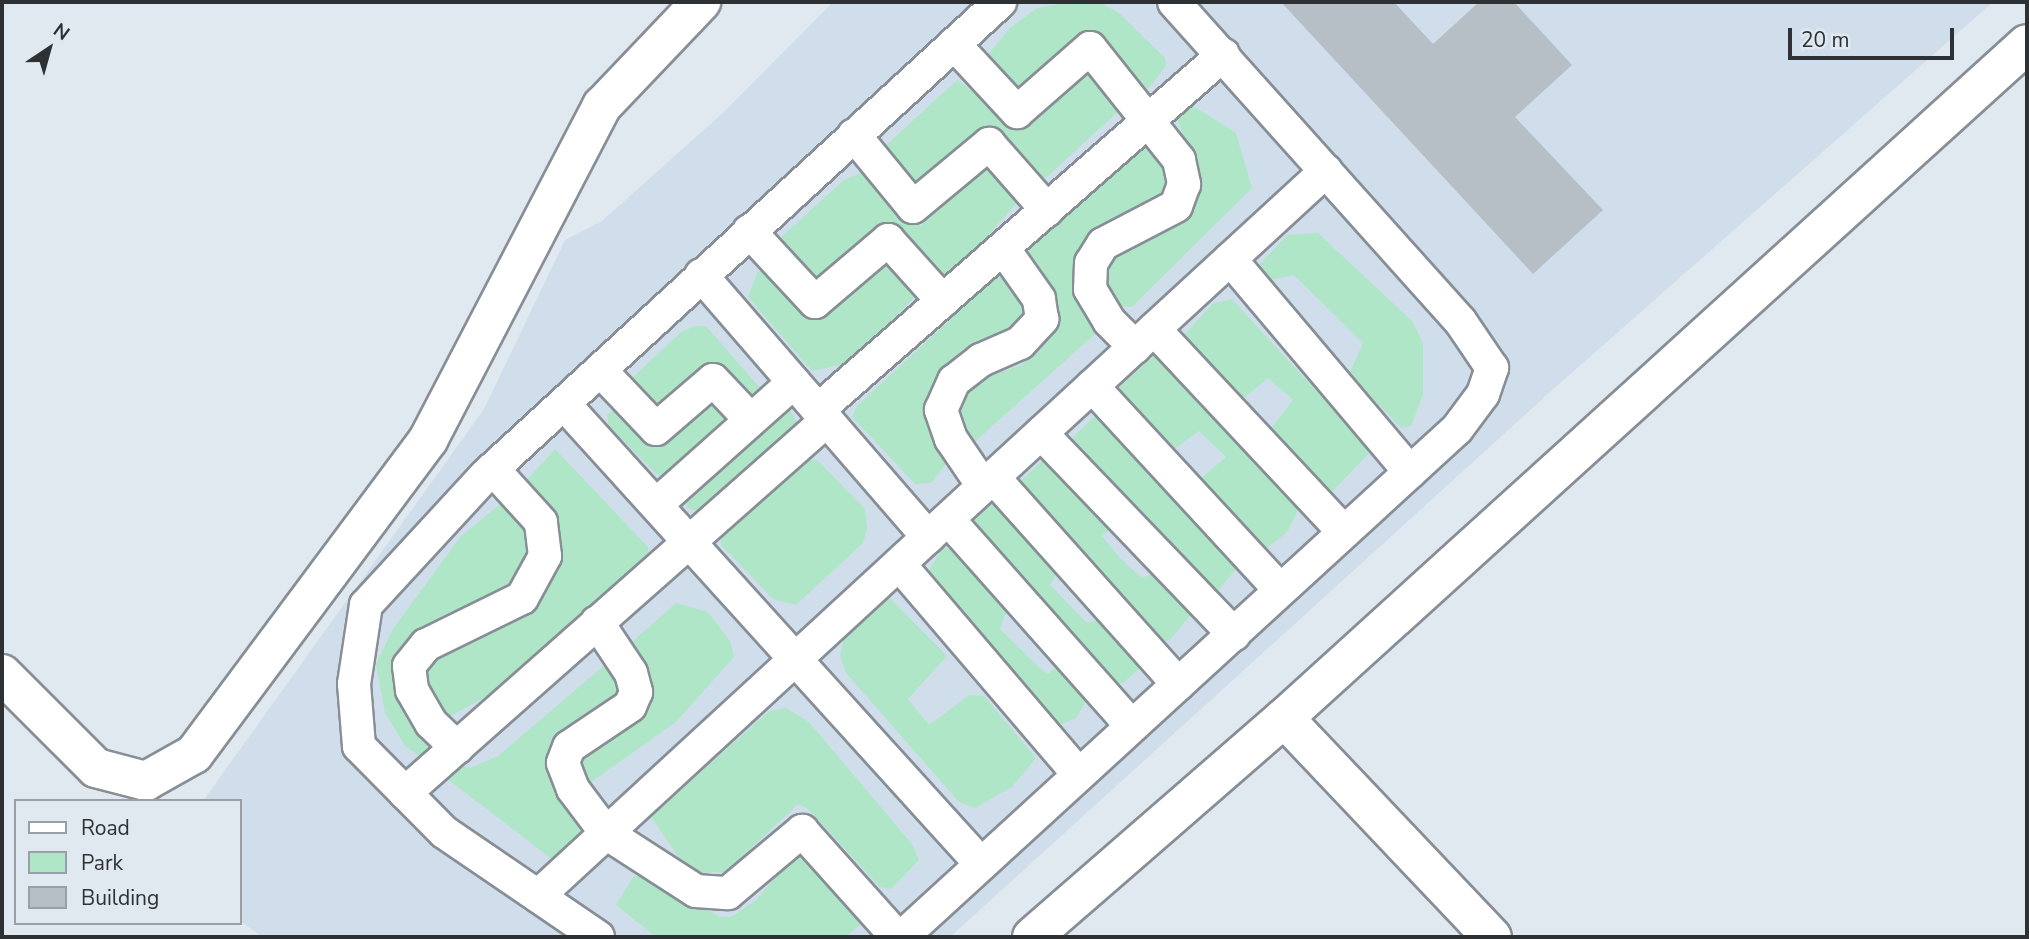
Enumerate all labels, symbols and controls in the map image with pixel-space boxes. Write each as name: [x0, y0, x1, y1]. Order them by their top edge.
north arrow: [14, 14, 84, 84]
scale bar: [1791, 14, 1957, 58]
text: N: [48, 17, 75, 47]
text: 20 m: [1801, 26, 1850, 54]
legend: [14, 799, 242, 925]
text: Road: [81, 814, 130, 842]
text: Park: [81, 849, 123, 877]
text: Building: [81, 884, 159, 912]

